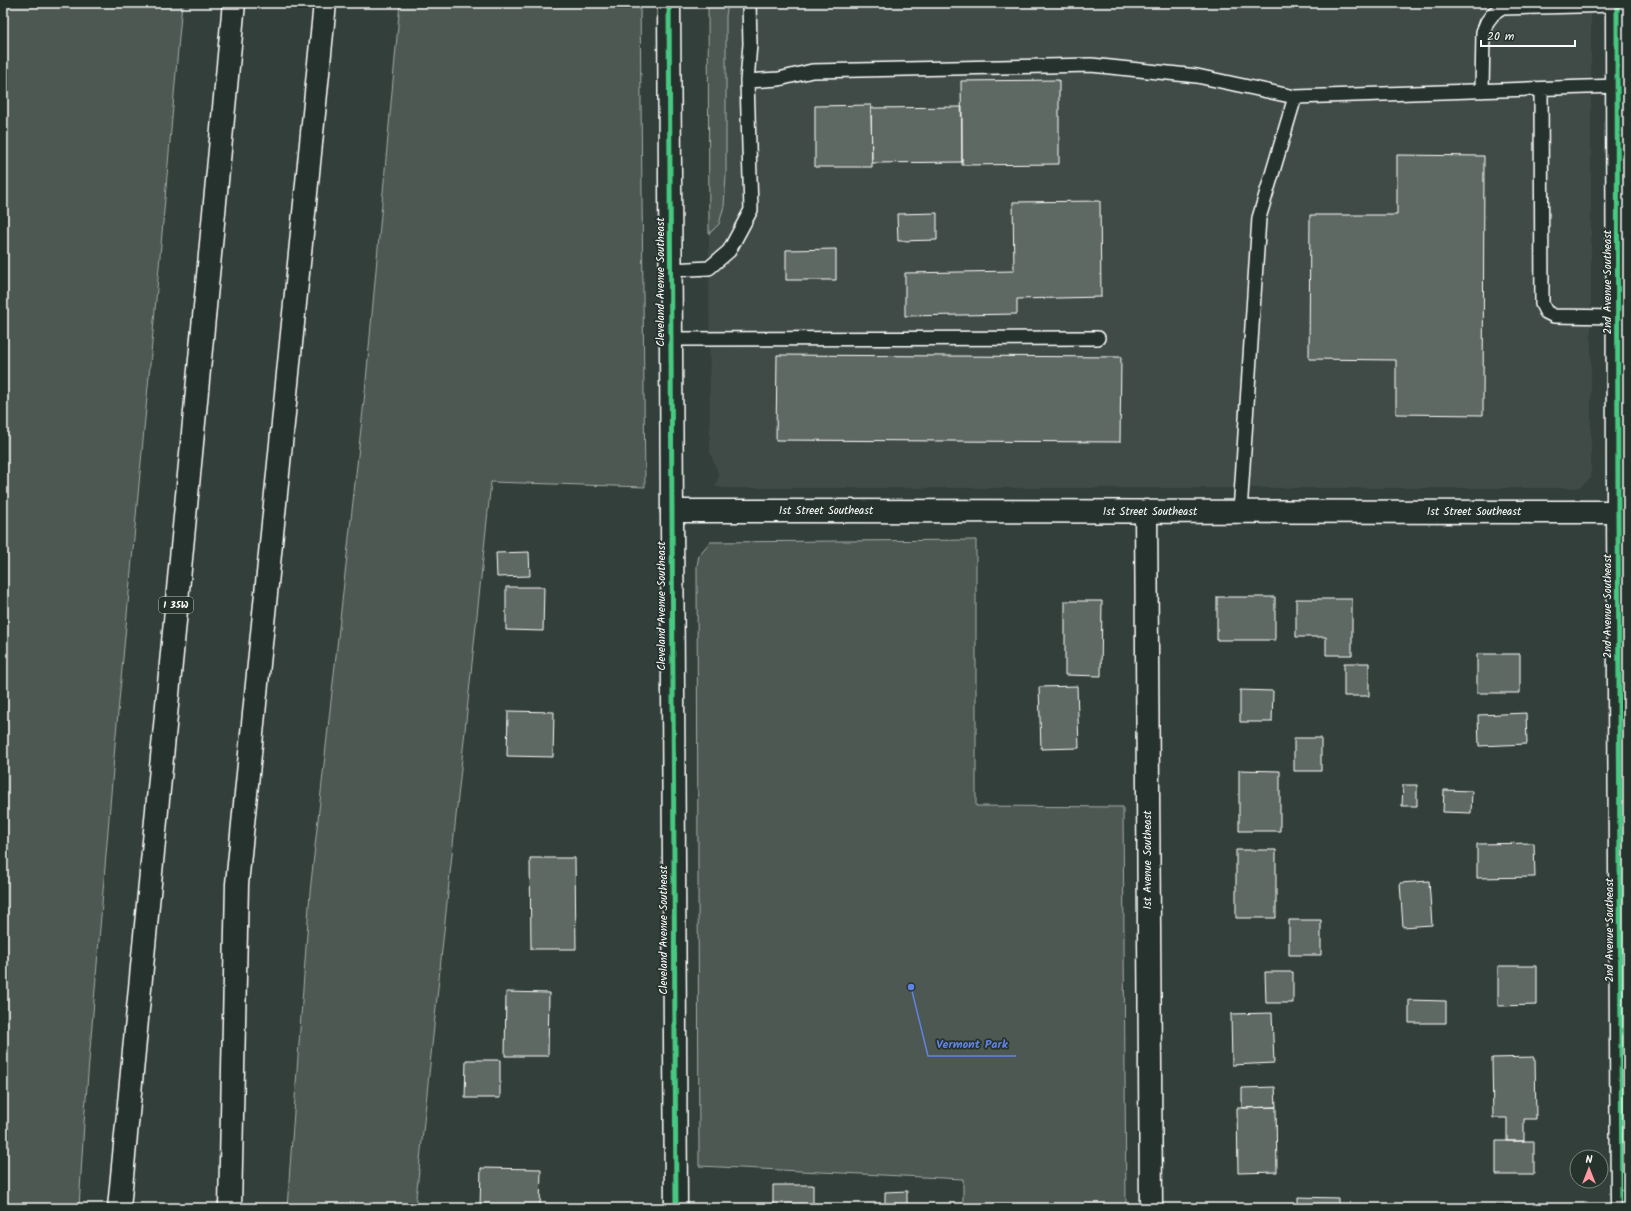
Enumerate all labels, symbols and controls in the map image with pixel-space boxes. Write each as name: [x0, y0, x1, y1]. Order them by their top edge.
scale bar: [1481, 22, 1575, 48]
text: 20 m: [1487, 27, 1515, 46]
street label: Cleveland Avenue Southeast: [652, 216, 670, 347]
street label: 2nd Avenue Southeast: [1599, 229, 1617, 334]
street label: 1st Street Southeast: [779, 502, 874, 520]
street label: 1st Street Southeast: [1103, 503, 1198, 521]
street label: 1st Street Southeast: [1427, 503, 1522, 521]
street label: Cleveland Avenue Southeast: [653, 540, 671, 671]
street label: 2nd Avenue Southeast: [1599, 553, 1617, 658]
road number: I 35W: [159, 597, 193, 613]
street label: 1st Avenue Southeast: [1139, 810, 1157, 909]
street label: Cleveland Avenue Southeast: [655, 864, 673, 995]
street label: 2nd Avenue Southeast: [1601, 877, 1619, 982]
callout: Vermont Park: [928, 1032, 1016, 1056]
text: Vermont Park: [936, 1035, 1009, 1054]
north arrow: [1569, 1149, 1609, 1189]
text: N: [1586, 1151, 1593, 1169]

